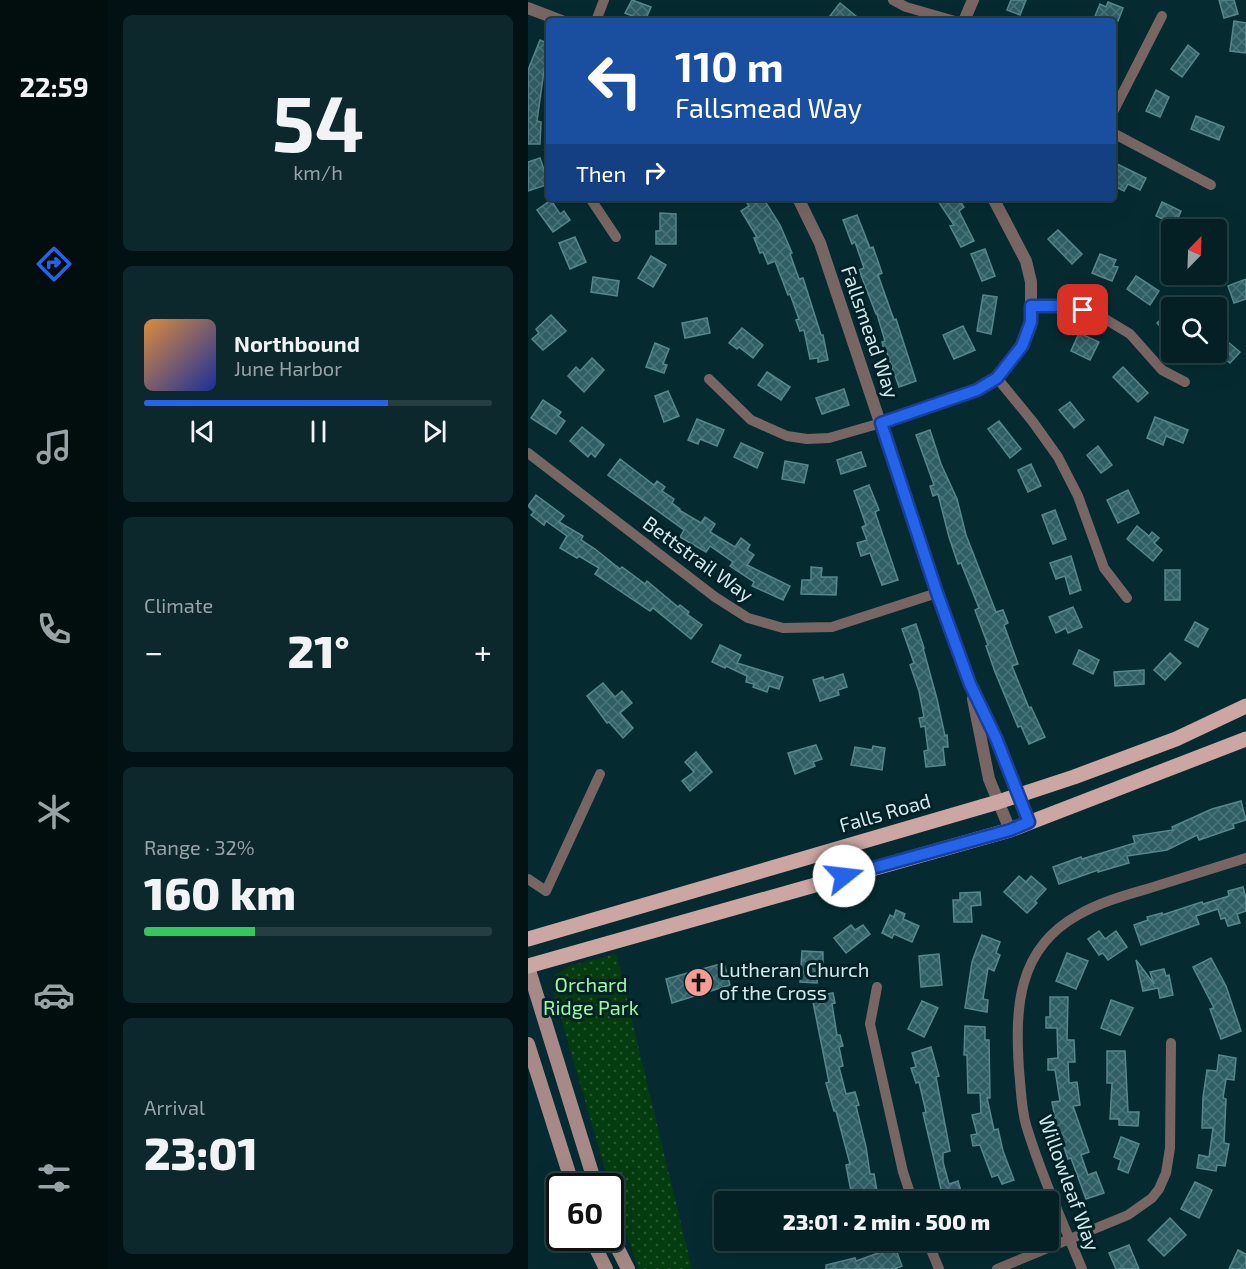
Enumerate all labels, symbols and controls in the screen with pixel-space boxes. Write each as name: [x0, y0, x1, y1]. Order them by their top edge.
text: 110 m: [675, 40, 784, 90]
icon: left: [576, 42, 654, 120]
text: 22:59: [19, 70, 89, 102]
text: 54: [272, 74, 364, 168]
text: Fallsmead Way: [675, 91, 862, 123]
icon: right: [638, 156, 671, 189]
text: km/h: [293, 160, 343, 184]
text: Then: [576, 160, 626, 186]
north arrow: [1161, 219, 1227, 285]
map controls: [1161, 219, 1227, 363]
icon: directions: [33, 243, 75, 285]
street label: Fallsmead Way: [837, 262, 905, 401]
pin: [1057, 284, 1108, 335]
icon: arrive: [1066, 293, 1099, 326]
button: search: [1161, 297, 1227, 363]
text: Northbound: [234, 330, 360, 356]
text: June Harbor: [234, 356, 342, 380]
icon: previous: [186, 415, 219, 448]
icon: pause: [302, 415, 335, 448]
icon: next: [418, 415, 451, 448]
icon: music: [33, 426, 75, 468]
street label: Bettstrail Way: [639, 510, 759, 606]
text: Climate: [144, 593, 213, 617]
icon: phone: [33, 608, 75, 650]
text: 21°: [288, 623, 350, 677]
text: −: [144, 631, 163, 671]
text: +: [474, 631, 492, 671]
street label: Falls Road: [836, 788, 933, 837]
icon: climate: [33, 791, 75, 833]
text: Range · 32%: [144, 835, 255, 859]
position arrow: [812, 844, 876, 908]
text: 160 km: [144, 865, 296, 919]
place label: Lutheran Church of the Cross: [719, 957, 869, 1004]
church icon: Lutheran Church of the Cross: [682, 966, 714, 998]
park label: Orchard Ridge Park: [543, 972, 639, 1019]
icon: car: [33, 974, 75, 1016]
text: Arrival: [144, 1095, 205, 1119]
street label: Willowleaf Way: [1034, 1111, 1106, 1254]
text: 23:01: [144, 1125, 258, 1179]
icon: filters: [33, 1157, 75, 1199]
speed limit sign: 60: [546, 1173, 624, 1251]
text: 23:01 · 2 min · 500 m: [783, 1208, 990, 1234]

